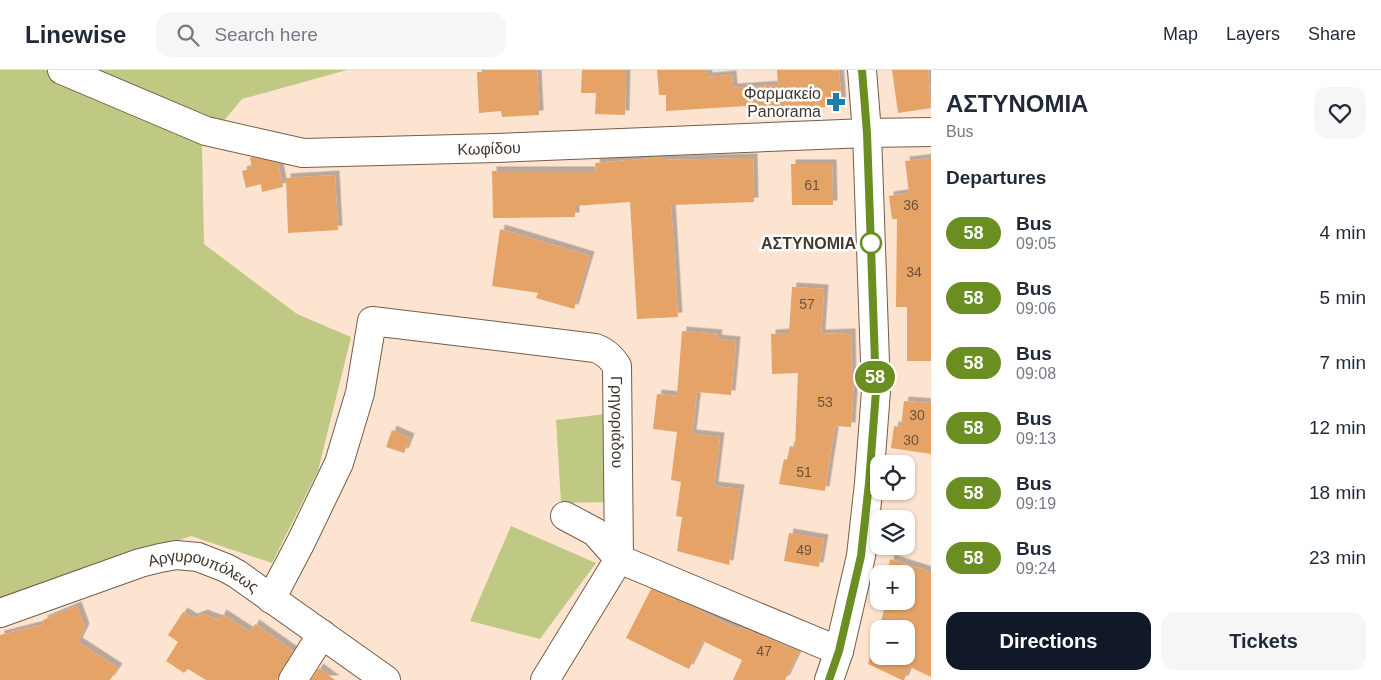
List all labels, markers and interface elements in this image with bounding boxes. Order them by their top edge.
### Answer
search box [156,12,506,57]
text: Linewise [25,21,126,48]
icon: search [174,21,202,49]
text: Search here [214,24,318,45]
text: Map [1163,24,1198,44]
text: Layers [1226,24,1280,44]
text: Share [1308,24,1356,44]
place label: Φαρμακείο Panorama [744,85,821,120]
button: heart [1314,87,1366,139]
text: ΑΣΤΥΝΟΜΙΑ [946,90,1088,117]
pharmacy icon: Φαρμακείο Panorama [825,91,847,113]
text: Bus [946,123,974,140]
street label: Κωφίδου [457,139,521,157]
text: Departures [946,167,1046,188]
house number: 61 [804,177,820,193]
house number: 36 [903,197,919,213]
text: Bus [1016,213,1052,234]
text: 4 min [1320,222,1366,243]
text: 58 [963,223,984,243]
marker: ΑΣΤΥΝΟΜΙΑ [860,232,882,254]
place label: ΑΣΤΥΝΟΜΙΑ [761,235,856,252]
text: 09:05 [1016,235,1056,252]
house number: 34 [906,264,922,280]
text: Bus [1016,278,1052,299]
text: 5 min [1320,287,1366,308]
text: 58 [963,288,984,308]
house number: 57 [799,296,815,312]
text: 09:06 [1016,300,1056,317]
text: Bus [1016,343,1052,364]
text: 7 min [1320,352,1366,373]
text: 58 [963,353,984,373]
line badge: 58 [852,361,898,393]
text: 09:08 [1016,365,1056,382]
text: 58 [865,367,885,387]
street label: Γρηγοριάδου [609,376,627,468]
house number: 53 [817,394,833,410]
house number: 30 [909,407,925,423]
text: Bus [1016,408,1052,429]
text: 12 min [1309,417,1366,438]
text: 58 [963,418,984,438]
text: 09:13 [1016,430,1056,447]
house number: 30 [903,432,919,448]
map controls [870,455,915,665]
button: locate [870,455,915,500]
house number: 51 [796,464,812,480]
text: Bus [1016,473,1052,494]
text: 18 min [1309,482,1366,503]
text: 58 [963,483,984,503]
text: 09:19 [1016,495,1056,512]
button: layers [870,510,915,555]
text: Bus [1016,538,1052,559]
house number: 49 [796,542,812,558]
street label: Αργυρουπόλεως [146,546,262,596]
text: 23 min [1309,547,1366,568]
text: 58 [963,548,984,568]
text: 09:24 [1016,560,1056,577]
button: + [870,565,915,610]
button: Directions [946,612,1151,670]
button: Tickets [1161,612,1366,670]
button: − [870,620,915,665]
house number: 47 [756,643,772,659]

